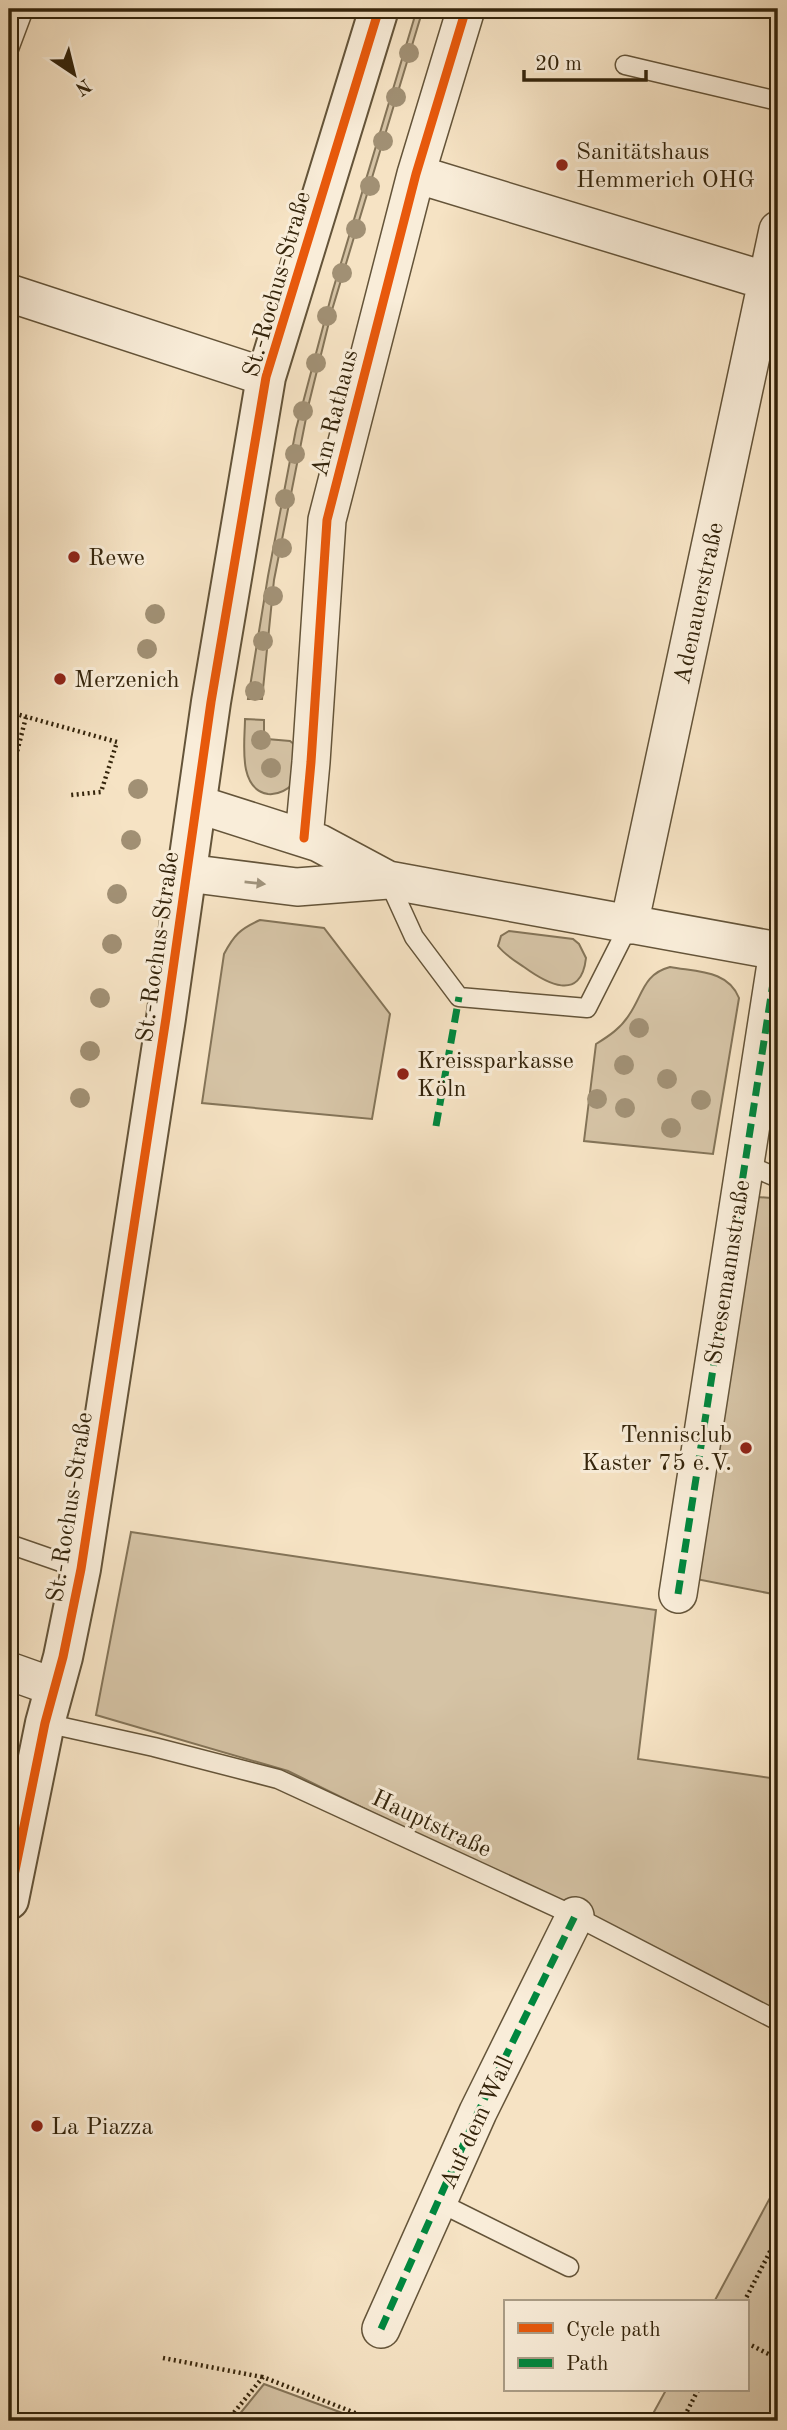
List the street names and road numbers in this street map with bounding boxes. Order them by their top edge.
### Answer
street label: St.-Rochus-Straße [240,189,316,380]
street label: Am Rathaus [309,348,363,479]
street label: Adenauerstraße [671,520,729,686]
street label: St.-Rochus-Straße [134,850,184,1044]
street label: Stresemannstraße [703,1178,755,1366]
street label: St.-Rochus-Straße [44,1410,98,1604]
street label: Hauptstraße [368,1787,494,1863]
street label: Auf dem Wall [437,2053,519,2193]

